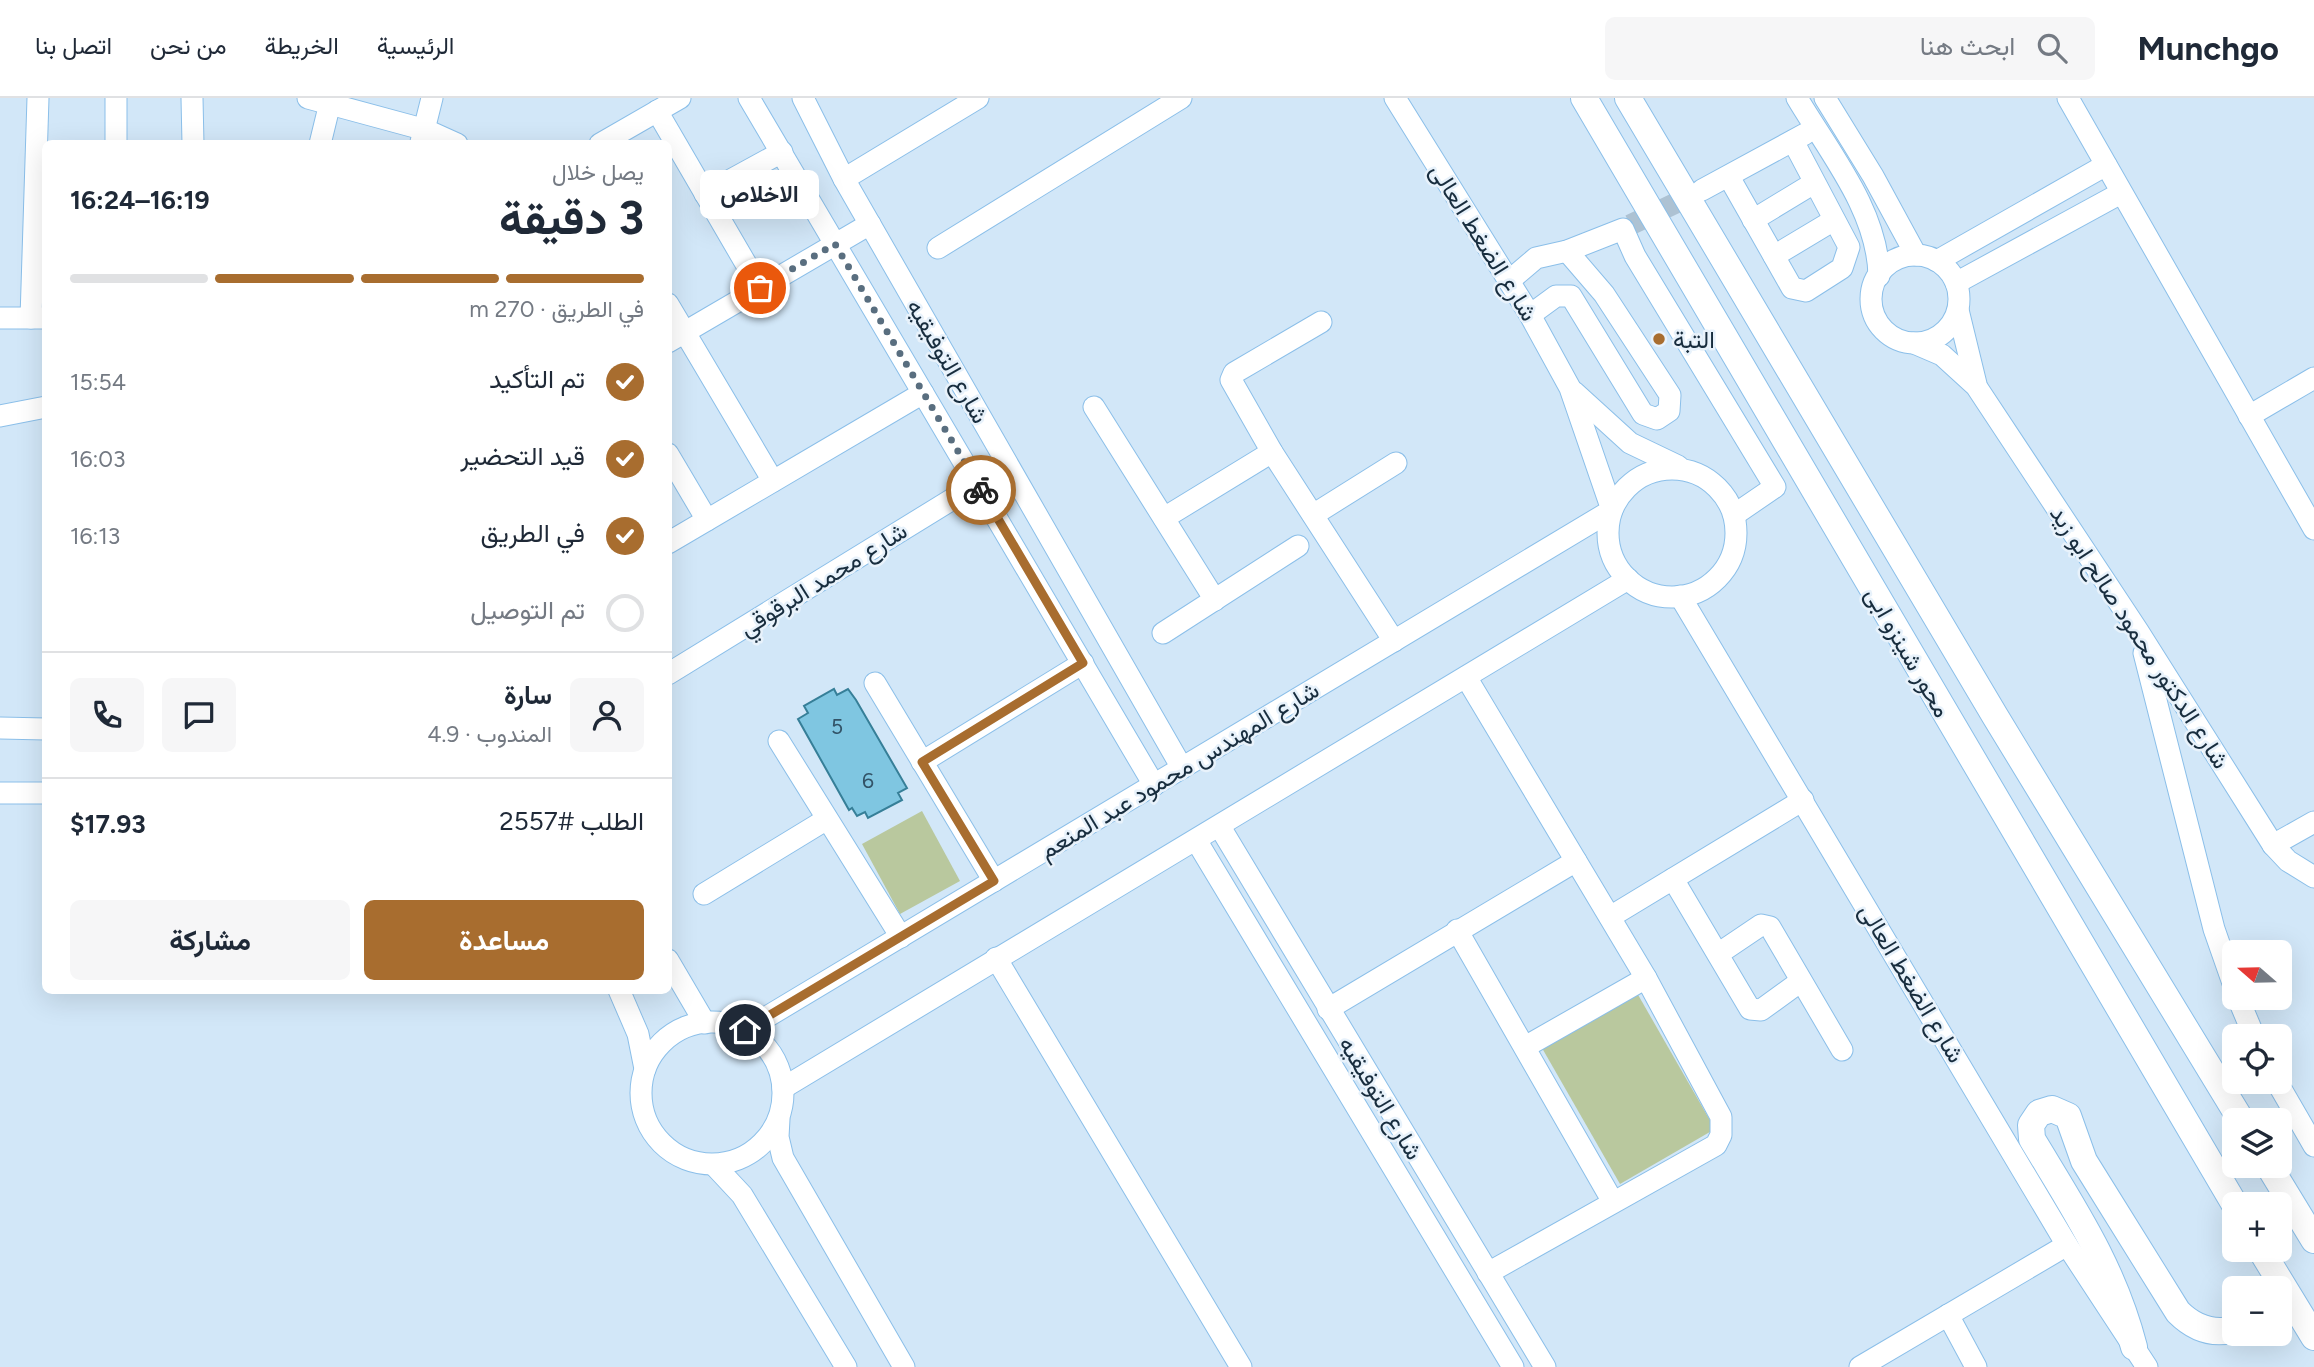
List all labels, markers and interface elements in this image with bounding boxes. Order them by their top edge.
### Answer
search box [1605,17,2095,80]
icon: search [2033,29,2071,67]
text: Munchgo [2137,29,2279,68]
text: ابحث هنا [1920,30,2015,62]
text: اتصل بنا [35,31,112,60]
text: من نحن [150,31,227,60]
text: الخريطة [265,31,339,60]
text: الرئيسية [377,31,454,60]
text: يصل خلال [552,158,644,186]
street label: شارع الضغط العالى [1422,158,1544,327]
callout: الاخلاص [700,169,820,218]
text: الاخلاص [720,180,799,208]
text: 16:19–16:24 [70,184,210,216]
text: 3 دقيقة [499,190,644,246]
pin [730,258,790,318]
icon: bag [741,269,779,307]
street label: شارع التوفيقيه [899,294,995,429]
text: في الطريق · 270 m [469,295,644,323]
place label: التبة [1673,325,1715,354]
marker: التبة [1651,331,1667,347]
text: تم التأكيد [489,363,585,395]
icon: check [606,363,644,401]
text: 15:54 [70,368,126,396]
text: قيد التحضير [460,440,585,472]
icon: check [606,440,644,478]
text: 16:03 [70,445,126,473]
courier [946,455,1016,525]
icon: bike [962,471,1000,509]
street label: شارع الدكتور محمود صالح ابو زيد [2042,500,2236,776]
street label: شارع محمد البرقوقي [734,516,915,647]
text: في الطريق [481,517,585,549]
icon: check [606,517,644,555]
text: 16:13 [70,522,120,550]
street label: محور شينزو ابى [1858,582,1957,723]
text: تم التوصيل [470,594,585,626]
street label: شارع المهندس محمود عبد المنعم [1034,675,1325,867]
button: phone [70,678,144,752]
button: chat [162,678,236,752]
button: person [570,678,644,752]
text: سارة [504,679,552,711]
house number: 5 [831,714,843,739]
text: المندوب · 4.9 [427,720,552,748]
house number: 6 [862,768,874,793]
text: الطلب #2557 [499,805,644,837]
text: $17.93 [70,808,146,840]
street label: شارع الضغط العالى [1851,898,1971,1069]
button: مشاركة [70,900,350,980]
button: مساعدة [364,900,644,980]
north arrow [2222,940,2292,1010]
map controls [2222,940,2292,1346]
pin [715,1000,775,1060]
icon: home [726,1011,764,1049]
button: locate [2222,1024,2292,1094]
street label: شارع التوفيقيه [1331,1031,1429,1166]
button: layers [2222,1108,2292,1178]
button: + [2222,1192,2292,1262]
button: − [2222,1276,2292,1346]

